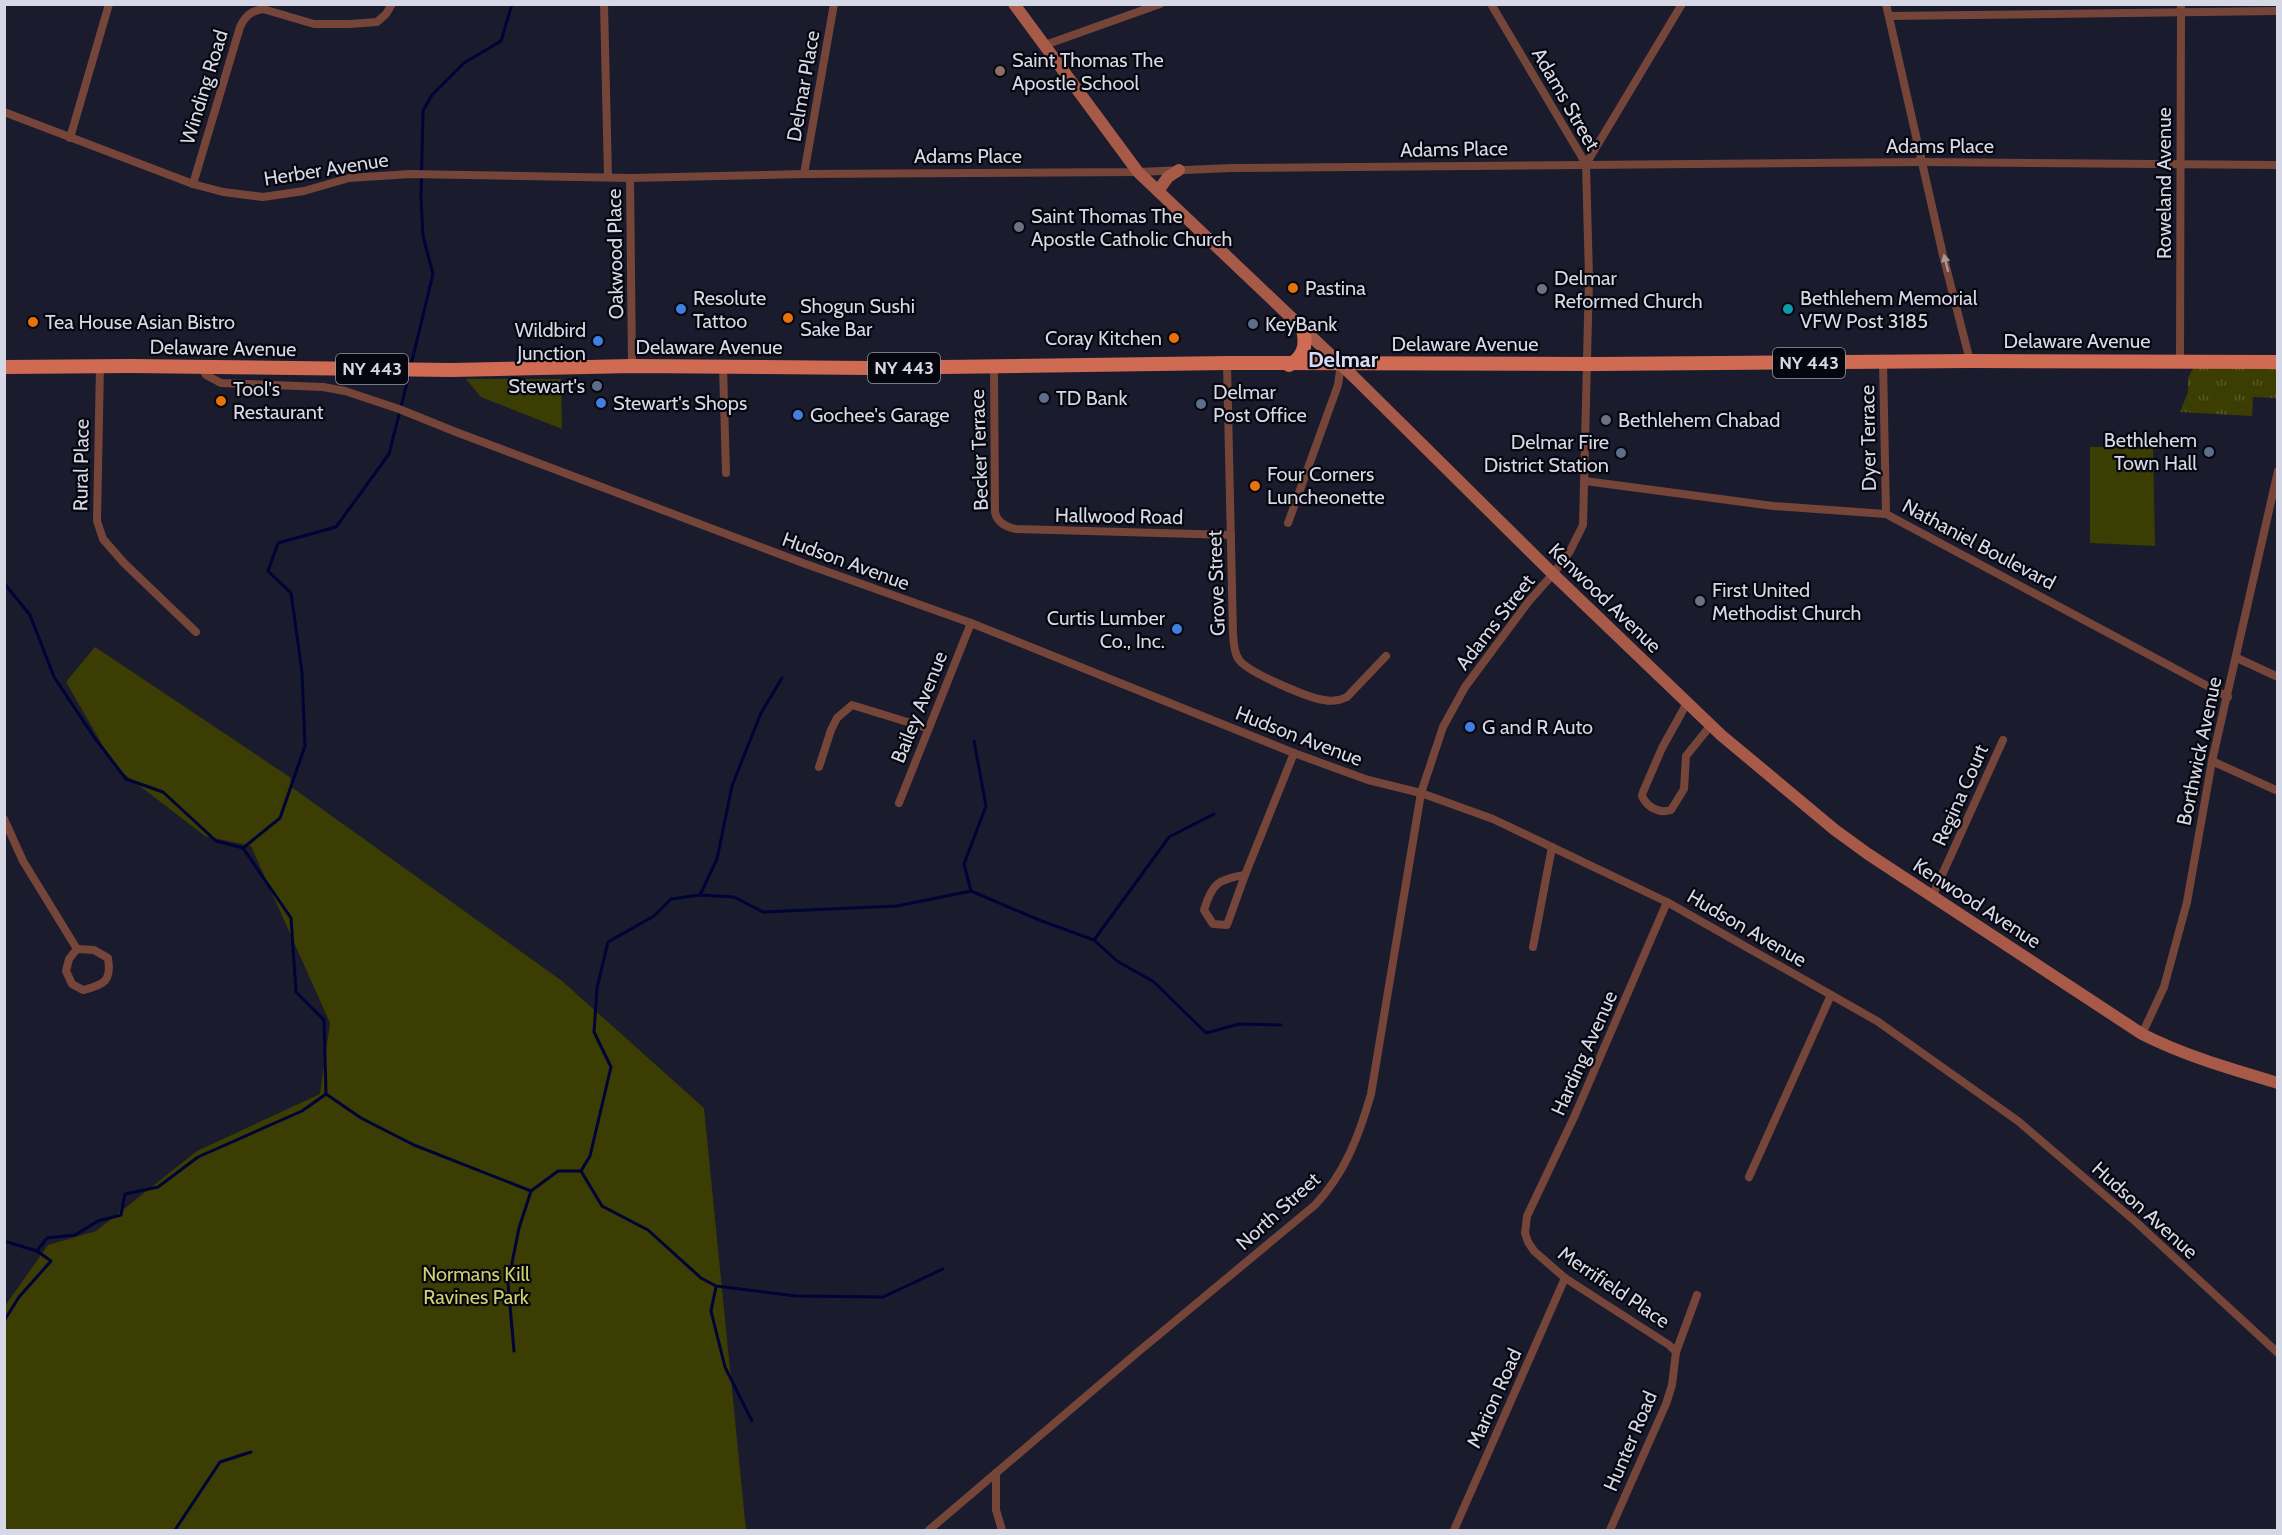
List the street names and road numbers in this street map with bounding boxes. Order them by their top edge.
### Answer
street label: Winding Road [175,27,233,147]
street label: Delmar Place [781,29,825,143]
street label: Adams Street [1527,43,1605,155]
street label: Roweland Avenue [2152,107,2176,259]
street label: Adams Place [1886,134,1994,158]
street label: Adams Place [1400,136,1508,162]
street label: Adams Place [914,144,1022,168]
street label: Herber Avenue [262,147,390,191]
street label: Oakwood Place [602,188,628,320]
street label: Delaware Avenue [2004,329,2150,353]
street label: Delaware Avenue [1392,332,1538,356]
street label: Delaware Avenue [149,335,297,361]
street label: Delaware Avenue [636,335,782,359]
road number: NY 443 [1773,348,1845,378]
road number: NY 443 [868,353,940,383]
road number: NY 443 [336,354,408,384]
street label: Dyer Terrace [1855,385,1881,491]
street label: Becker Terrace [965,389,993,511]
street label: Rural Place [68,419,94,511]
street label: Nathaniel Boulevard [1898,493,2060,595]
street label: Hallwood Road [1055,503,1183,529]
street label: Hudson Avenue [779,527,913,595]
street label: Grove Street [1202,529,1230,636]
street label: Kenwood Avenue [1544,538,1666,658]
street label: Adams Street [1450,569,1540,675]
street label: Bailey Avenue [886,648,952,766]
street label: Borthwick Avenue [2172,674,2226,828]
street label: Hudson Avenue [1232,701,1366,771]
street label: Regina Court [1927,740,1993,849]
street label: Kenwood Avenue [1909,853,2045,953]
street label: Hudson Avenue [1683,884,1811,972]
street label: Harding Avenue [1546,987,1622,1119]
street label: Hudson Avenue [2087,1156,2203,1264]
street label: North Street [1231,1167,1325,1255]
street label: Merrifield Place [1554,1241,1674,1333]
street label: Marion Road [1461,1345,1527,1451]
street label: Hunter Road [1598,1387,1662,1495]

